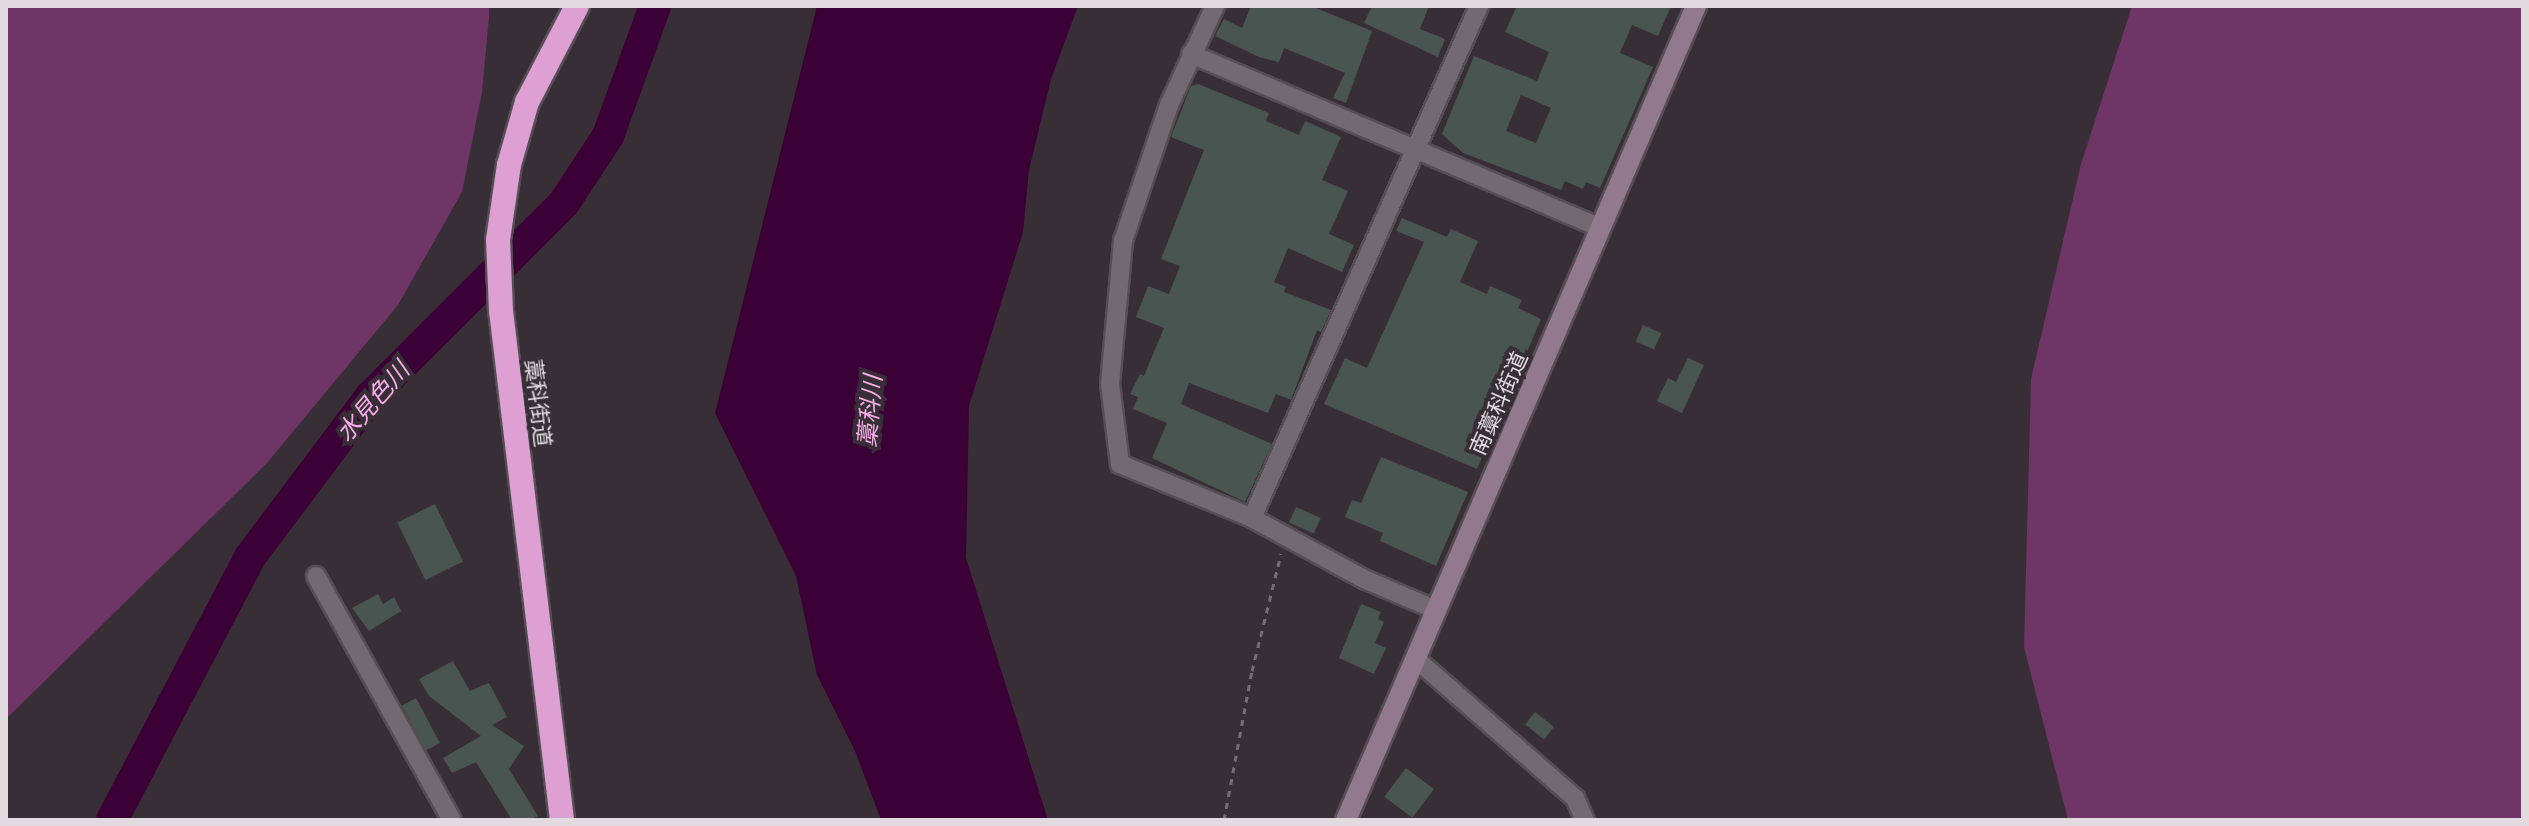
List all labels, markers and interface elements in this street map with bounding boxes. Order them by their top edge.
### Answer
street label: 南藁科街道 [1464,347,1532,459]
water label: 水見色川 [330,355,414,447]
street label: 藁科街道 [521,358,557,448]
water label: 藁科川 [852,374,886,448]

